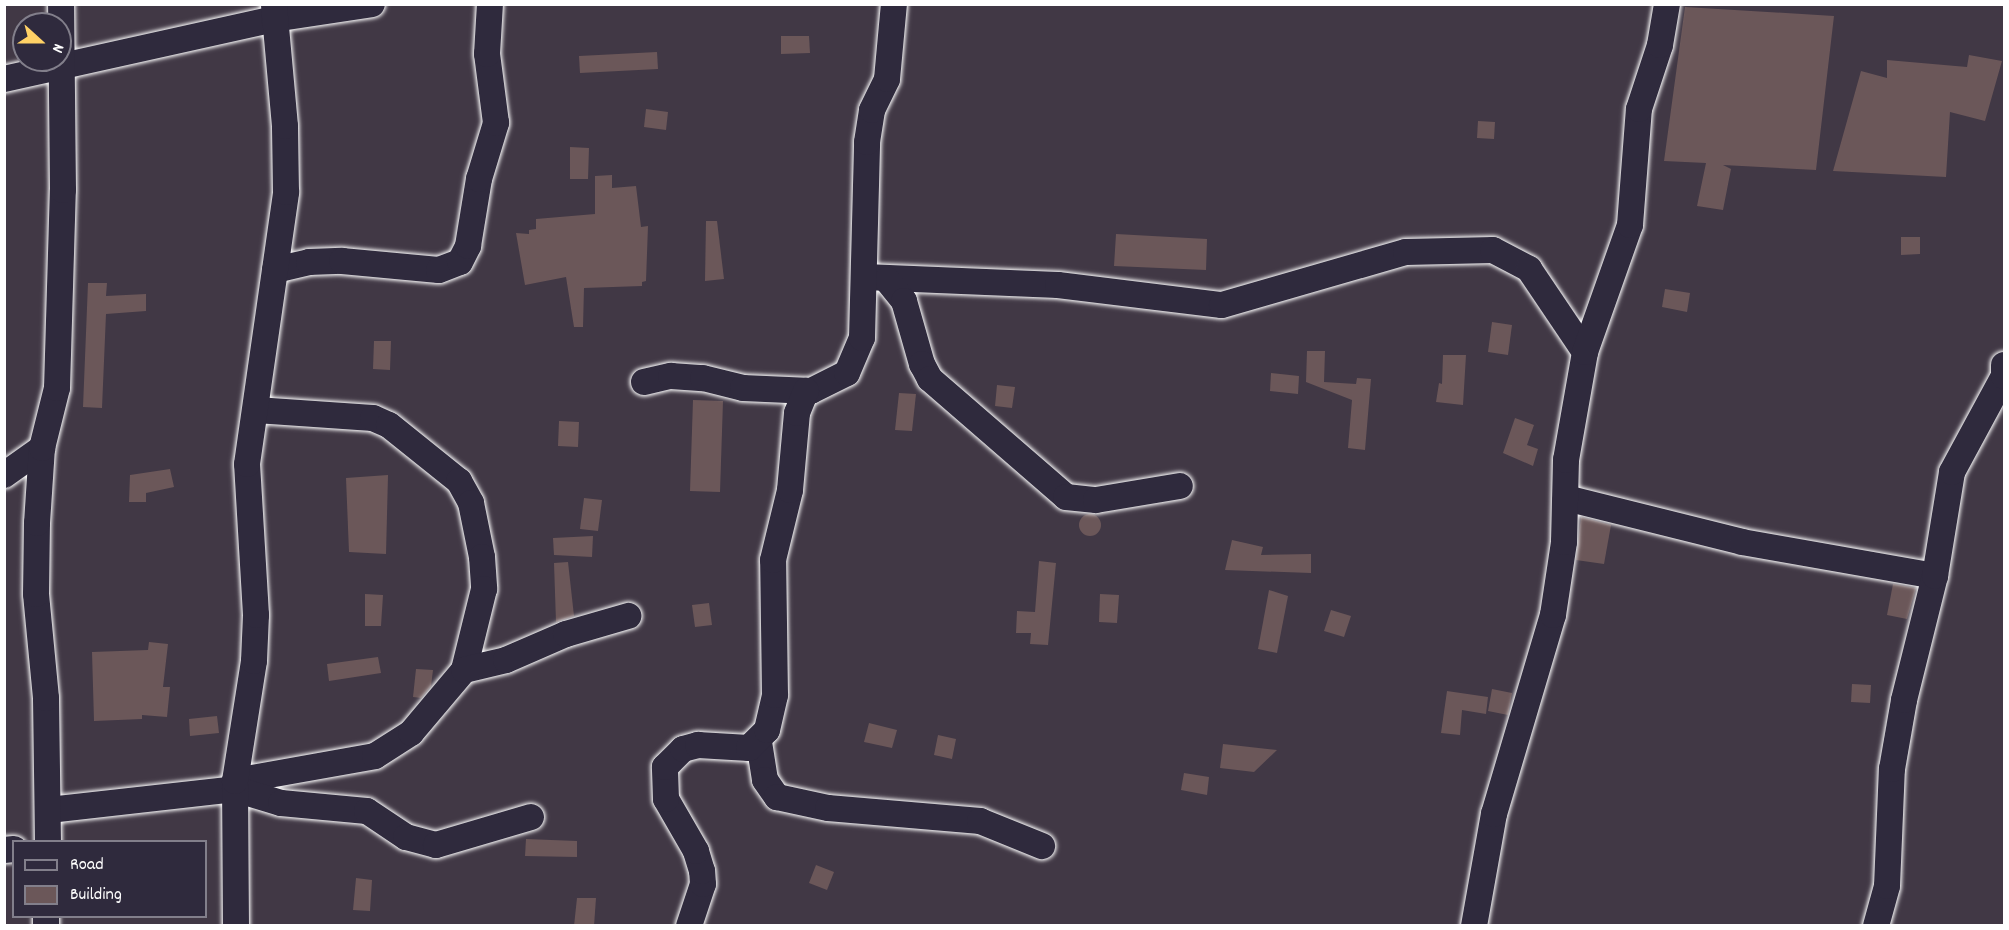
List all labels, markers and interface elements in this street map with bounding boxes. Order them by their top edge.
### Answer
north arrow [12,12,72,72]
text: N [45,40,70,56]
legend [12,840,207,918]
text: Road [70,853,104,878]
text: Building [70,883,122,908]

